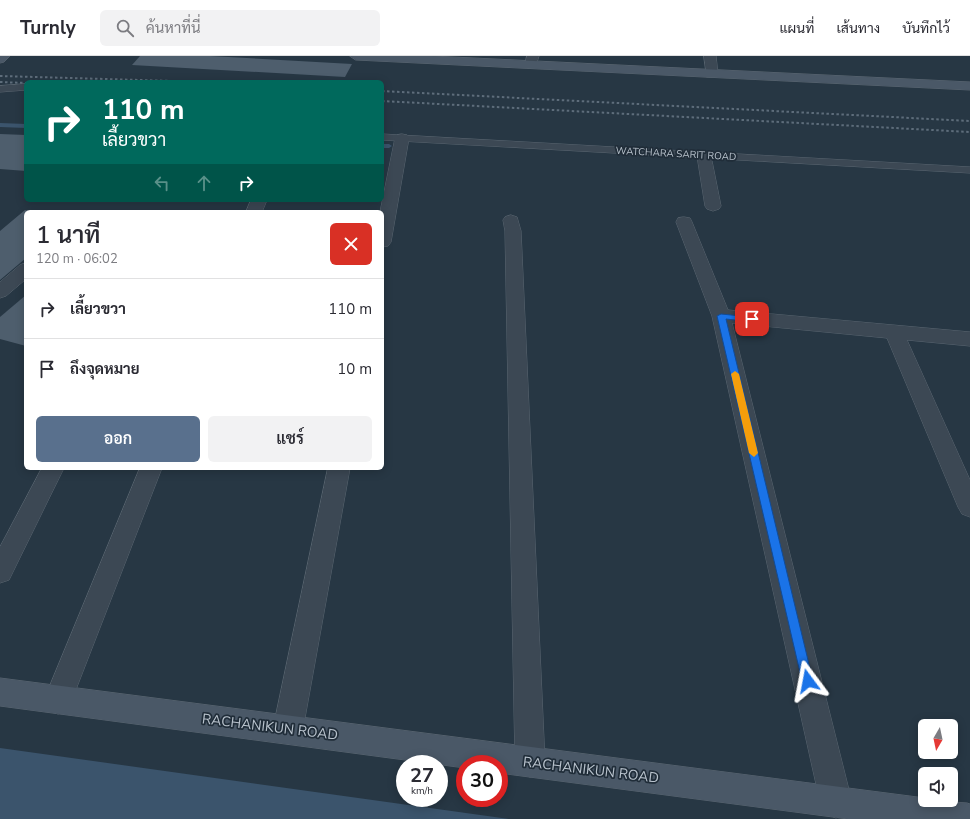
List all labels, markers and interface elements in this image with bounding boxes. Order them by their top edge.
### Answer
search box [100,10,380,46]
text: Turnly [20,15,76,41]
icon: search [114,17,136,39]
text: ค้นหาที่นี่ [146,18,201,38]
text: แผนที่ [779,19,814,38]
text: เส้นทาง [836,19,880,38]
text: บันทึกไว้ [902,19,950,38]
text: 110 m [102,91,185,129]
icon: right [36,96,88,148]
text: เลี้ยวขวา [102,128,166,152]
street label: WATCHARA SARIT ROAD [615,144,737,164]
icon: left [151,172,173,194]
icon: ahead [193,172,215,194]
icon: right [235,172,257,194]
text: 1 นาที [36,219,100,251]
button: close [330,223,372,265]
text: 120 m · 06:02 [36,250,118,268]
icon: right [36,298,58,320]
text: เลี้ยวขวา [70,299,126,319]
text: 110 m [328,299,372,319]
pin [735,302,769,336]
icon: arrive [741,308,763,330]
icon: arrive [36,358,58,380]
text: ถึงจุดหมาย [70,359,140,379]
text: 10 m [337,359,372,379]
button: ออก [36,416,200,462]
button: แชร์ [208,416,372,462]
position arrow [787,660,829,702]
street label: RACHANIKUN ROAD [201,709,339,745]
north arrow [918,719,958,759]
map controls [918,719,958,807]
street label: RACHANIKUN ROAD [522,752,660,788]
speed limit sign: 30 [456,755,508,807]
text: 27 [410,762,434,789]
button: sound [918,767,958,807]
text: km/h [411,784,433,798]

